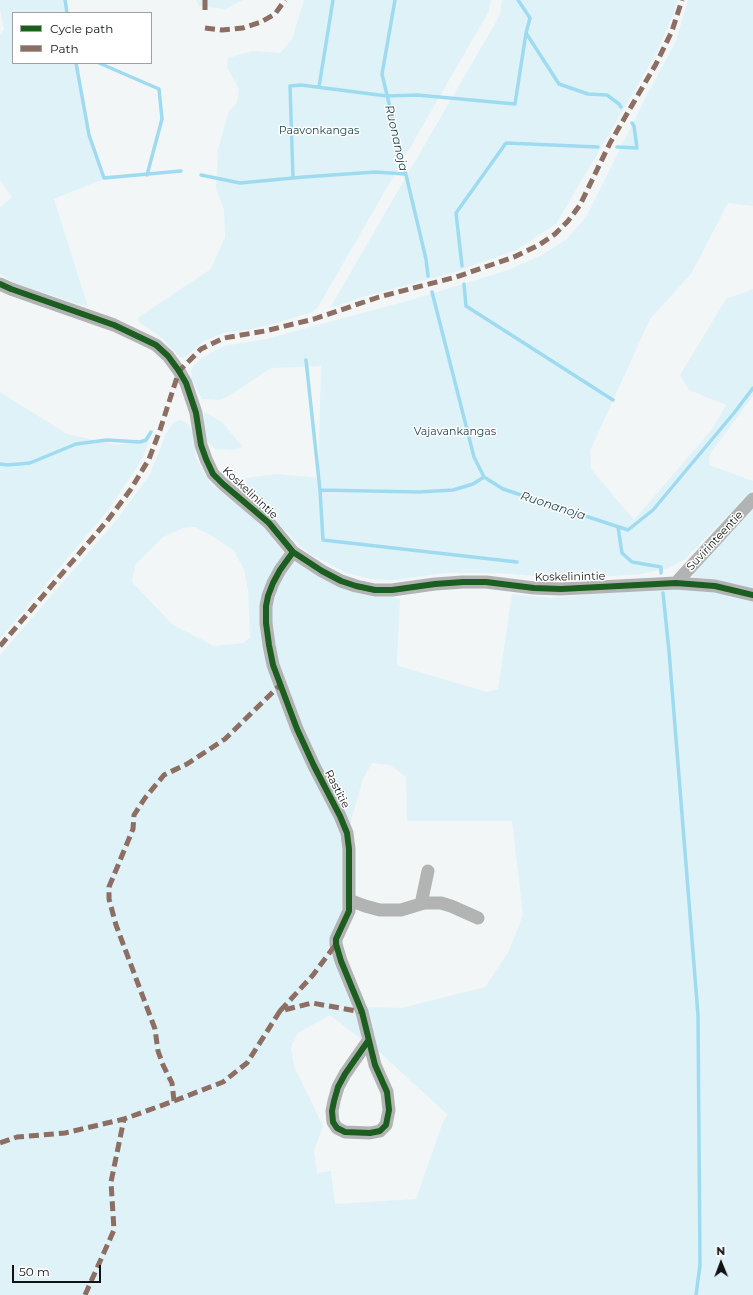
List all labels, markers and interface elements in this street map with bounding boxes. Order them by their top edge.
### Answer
legend [12,12,152,64]
text: Cycle path [50,21,113,36]
text: Path [50,41,79,56]
water label: Ruonanoja [381,103,411,173]
park label: Paavonkangas [279,124,359,138]
park label: Vajavankangas [414,425,496,439]
street label: Koskelinintie [220,464,280,522]
water label: Ruonanoja [519,489,587,523]
street label: Suvirinteentie [684,508,746,574]
street label: Koskelinintie [535,570,605,584]
street label: Rastitie [322,768,352,810]
north arrow [701,1243,741,1283]
text: N [716,1244,725,1258]
scale bar [14,1257,103,1283]
text: 50 m [19,1264,50,1279]

